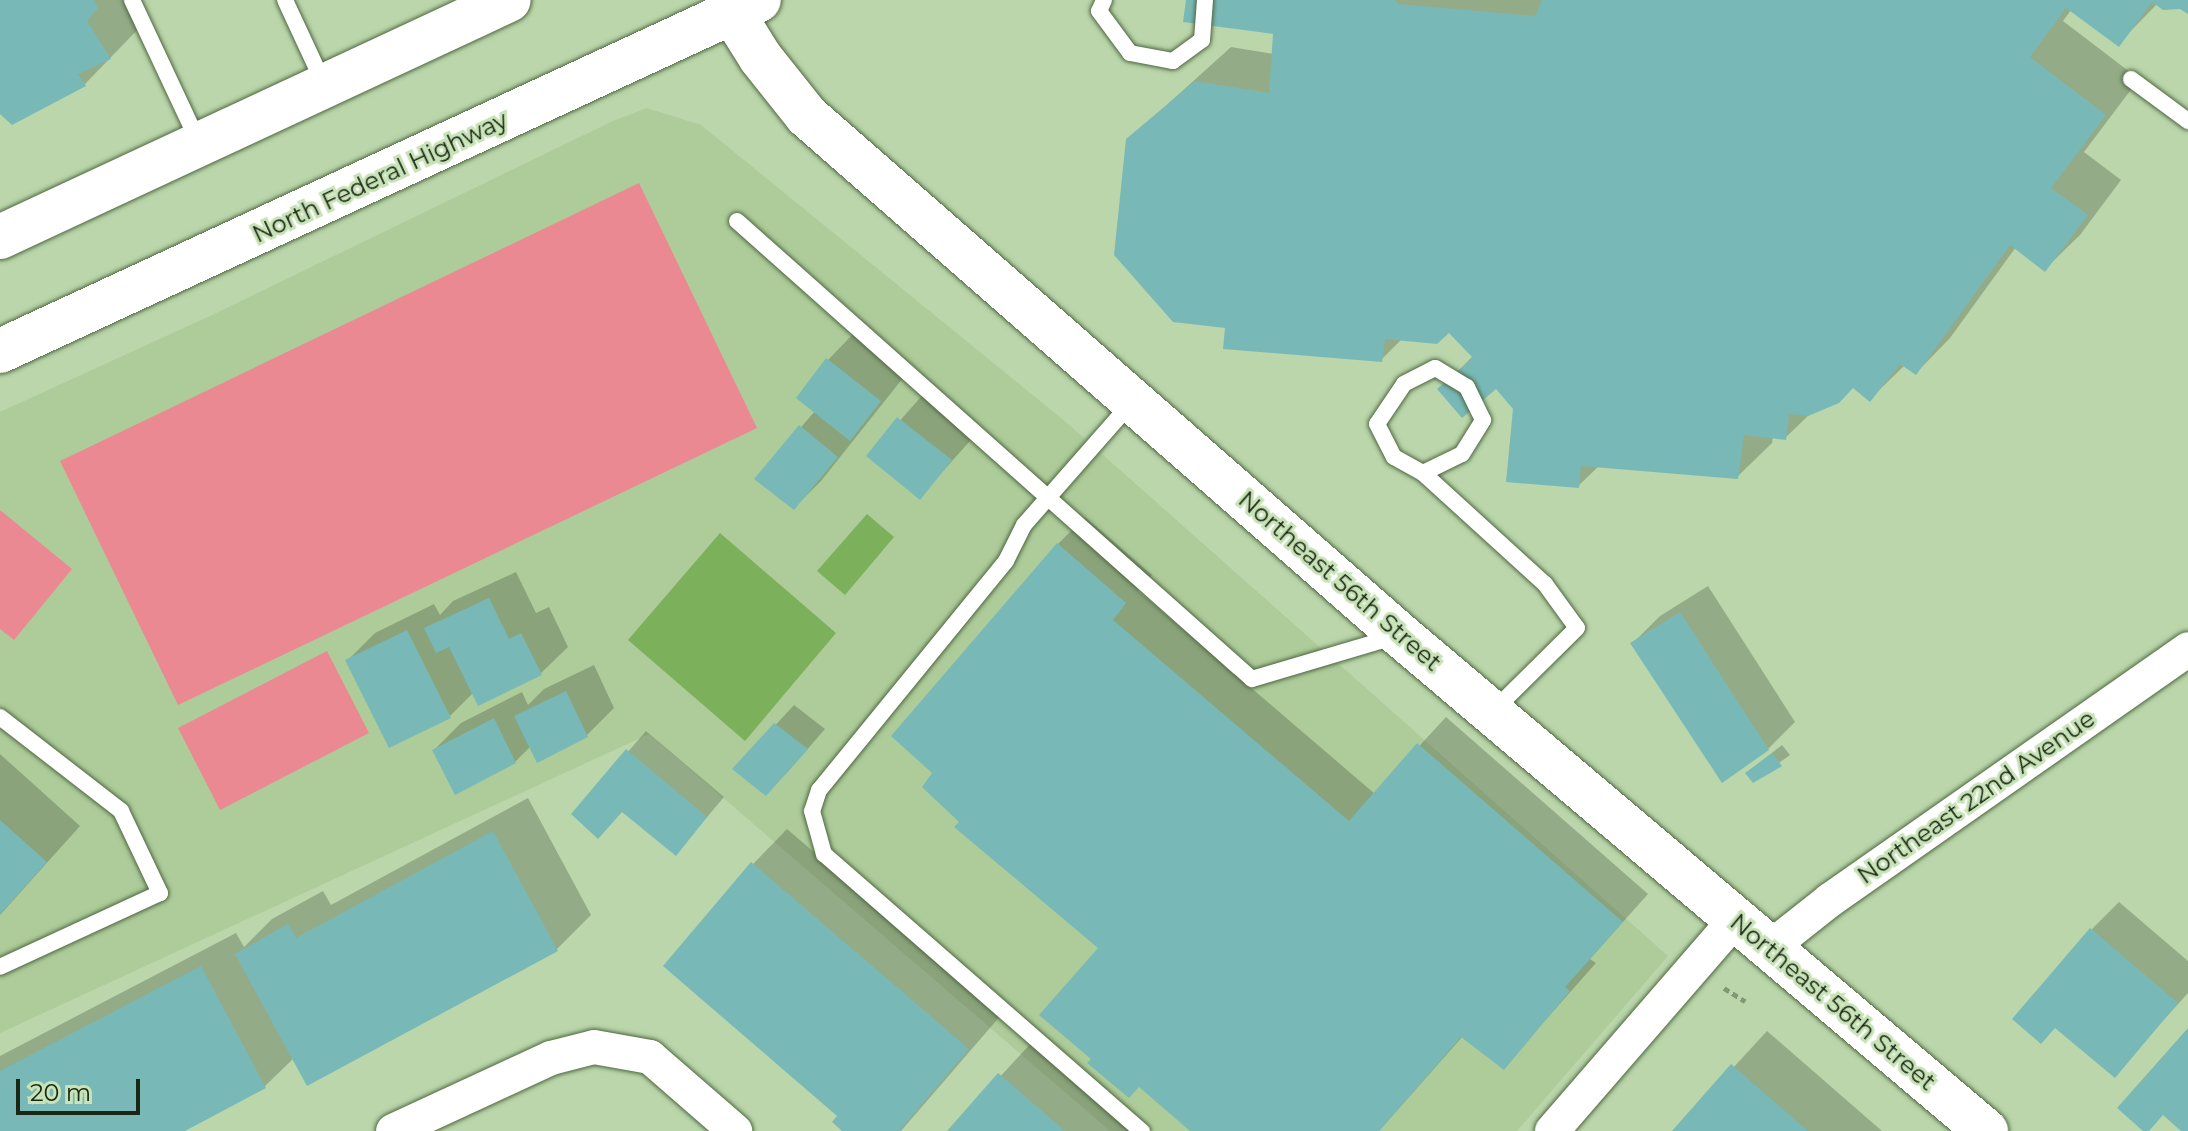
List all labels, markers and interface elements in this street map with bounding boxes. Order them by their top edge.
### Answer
street label: North Federal Highway [248,105,512,249]
street label: Northeast 56th Street [1233,485,1447,677]
street label: Northeast 22nd Avenue [1852,704,2100,890]
street label: Northeast 56th Street [1724,908,1942,1096]
scale bar [20,1063,144,1113]
text: 20 m [30,1078,91,1107]

